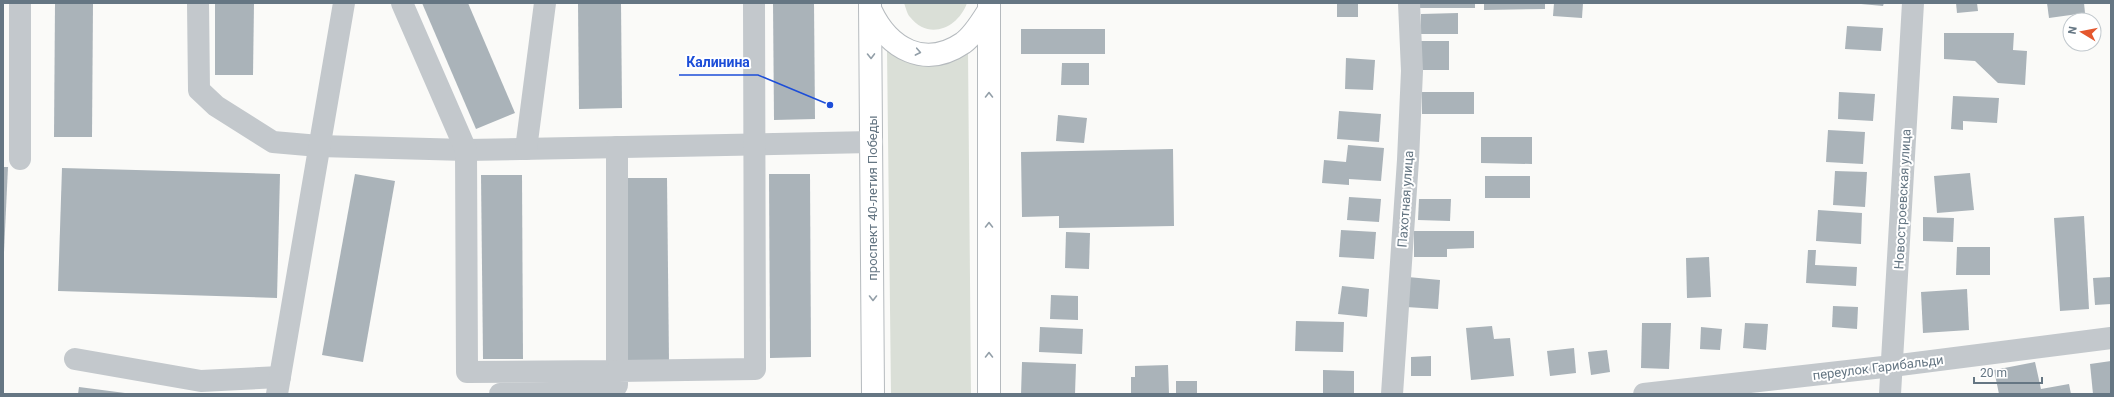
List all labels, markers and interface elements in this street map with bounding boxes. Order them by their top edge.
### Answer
north arrow [2062,12,2102,52]
text: N [2066,25,2080,35]
one-way arrow [915,48,921,56]
callout: Калинина [679,49,758,75]
one-way arrow [867,53,875,59]
text: Калинина [686,54,750,70]
one-way arrow [985,92,993,98]
street label: проспект 40-летия Победы [865,115,880,281]
street label: Новостроевская улица [1891,128,1914,270]
street label: Пахотная улица [1395,150,1416,248]
one-way arrow [985,222,993,228]
one-way arrow [869,295,877,301]
one-way arrow [985,352,993,358]
street label: переулок Гарибальди [1812,352,1944,383]
scale bar [1974,359,2042,385]
text: 20 m [1980,366,2007,380]

